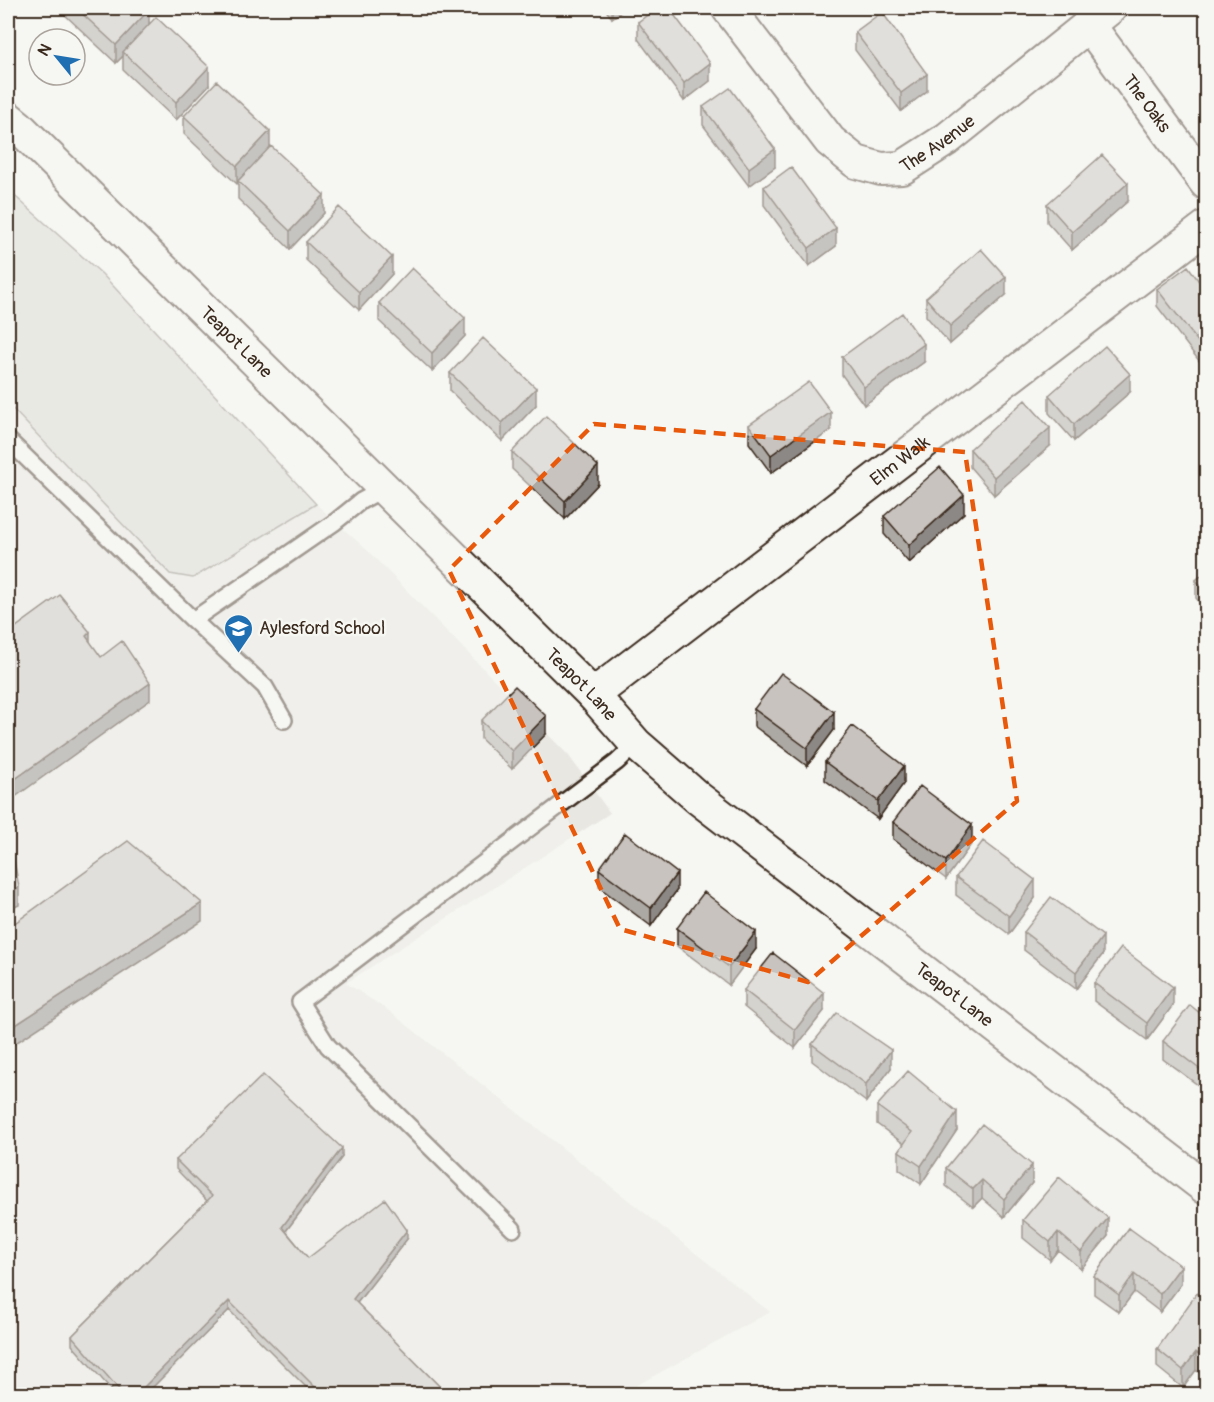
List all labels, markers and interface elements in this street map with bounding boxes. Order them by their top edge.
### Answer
north arrow [27,27,87,87]
text: N [34,40,56,60]
street label: The Oaks [1118,70,1176,137]
street label: The Avenue [896,110,980,178]
street label: Teapot Lane [195,302,277,383]
street label: Elm Walk [866,431,935,491]
school or university icon: Aylesford School [222,612,254,654]
place label: Aylesford School [259,617,385,640]
street label: Teapot Lane [540,644,622,726]
street label: Teapot Lane [910,958,998,1032]

